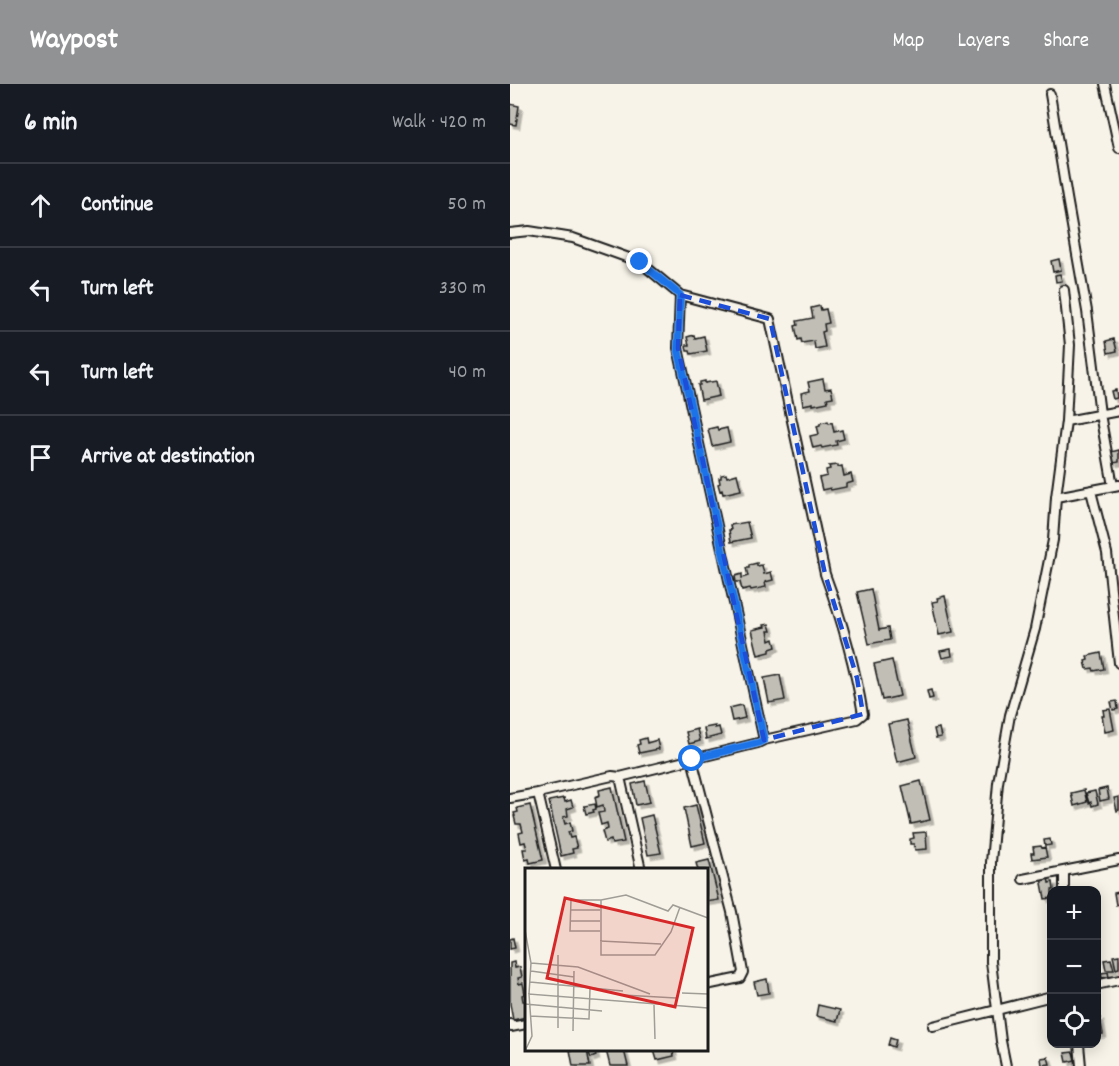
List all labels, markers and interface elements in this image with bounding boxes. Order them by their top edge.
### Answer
text: Waypost [30,22,118,62]
text: Map [893,27,924,57]
text: Layers [957,27,1010,57]
text: Share [1043,27,1089,57]
text: 6 min [24,105,77,142]
text: Walk · 420 m [392,109,486,137]
icon: ahead [24,189,57,222]
text: Continue [81,190,153,221]
text: 50 m [448,191,486,219]
route end [626,248,652,274]
icon: left [24,273,57,306]
text: Turn left [81,274,153,305]
text: 330 m [439,275,486,303]
icon: left [24,357,57,390]
text: Turn left [81,358,153,389]
text: 40 m [448,359,486,387]
icon: arrive [24,441,57,474]
text: Arrive at destination [81,442,255,473]
route start [678,745,704,771]
inset map [525,868,708,1051]
map controls [1047,886,1101,1048]
button: + [1047,886,1101,940]
button: − [1047,940,1101,994]
button: locate [1047,994,1101,1048]

